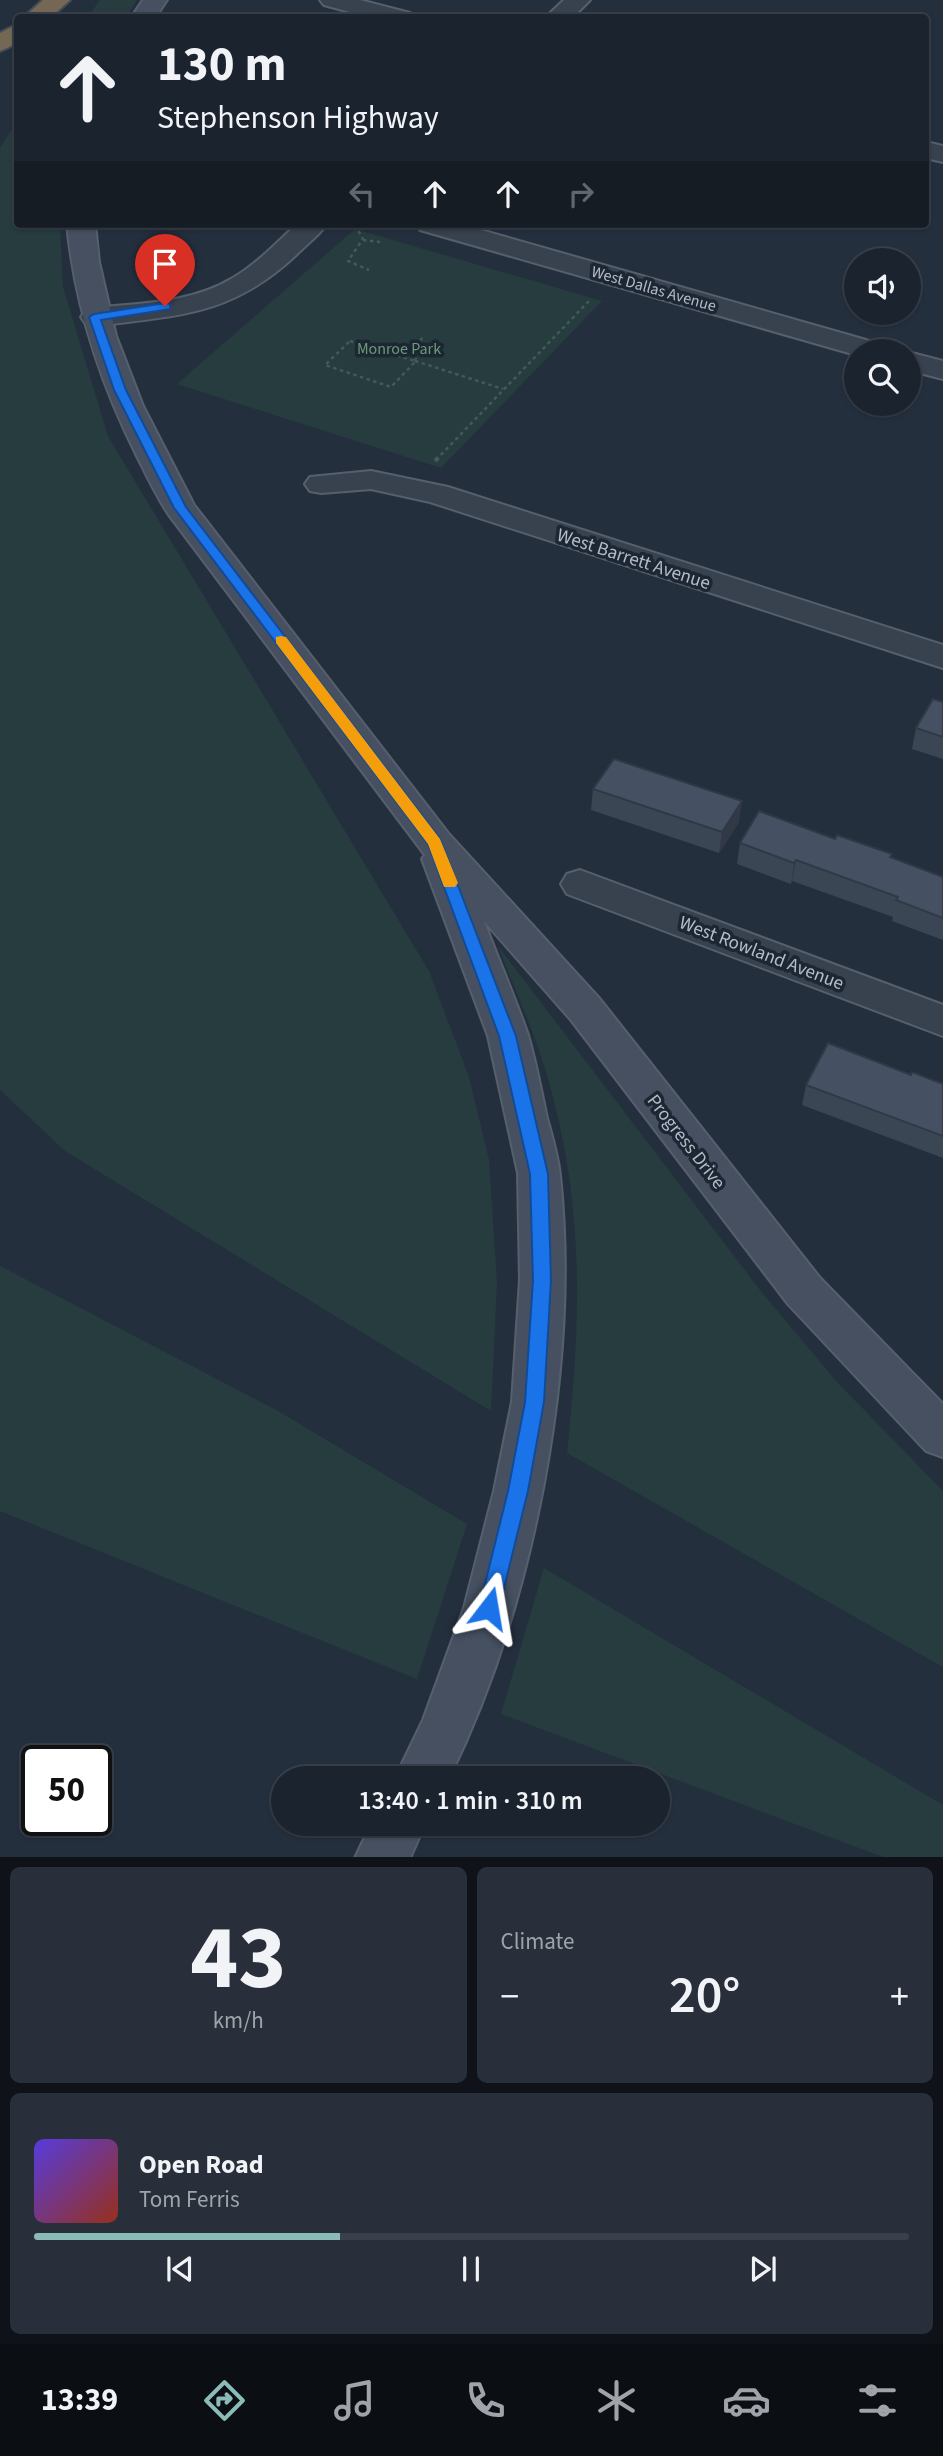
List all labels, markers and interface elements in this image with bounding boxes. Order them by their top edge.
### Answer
text: 130 m [157,30,286,100]
icon: ahead [42,42,133,133]
text: Stephenson Highway [157,95,439,141]
icon: left [343,175,381,213]
icon: ahead [416,175,454,213]
icon: ahead [489,175,527,213]
icon: right [562,175,600,213]
pin [135,234,195,306]
icon: arrive [146,245,184,283]
map controls [844,248,921,416]
button: sound [844,248,921,325]
street label: West Dallas Avenue [589,261,719,317]
park label: Monroe Park [357,338,441,360]
button: search [844,339,921,416]
street label: West Barrett Avenue [553,522,714,597]
street label: West Rowland Avenue [675,910,848,997]
street label: Progress Drive [640,1089,731,1195]
position arrow [452,1571,526,1645]
speed limit sign: 50 [21,1745,112,1836]
text: 13:40 · 1 min · 310 m [358,1782,583,1819]
text: 43 [190,1894,286,2023]
text: Climate [501,1925,574,1958]
text: 20° [669,1959,740,2033]
text: − [501,1970,519,2024]
text: + [890,1970,909,2024]
text: km/h [213,2004,264,2037]
text: Open Road [139,2146,264,2183]
text: Tom Ferris [139,2183,240,2216]
icon: previous [161,2250,199,2288]
icon: pause [452,2250,490,2288]
icon: next [744,2250,782,2288]
icon: directions [200,2376,249,2425]
icon: music [330,2376,379,2425]
icon: phone [461,2376,510,2425]
icon: climate [592,2376,641,2425]
icon: car [722,2376,771,2425]
icon: filters [853,2376,902,2425]
text: 13:39 [41,2377,118,2423]

